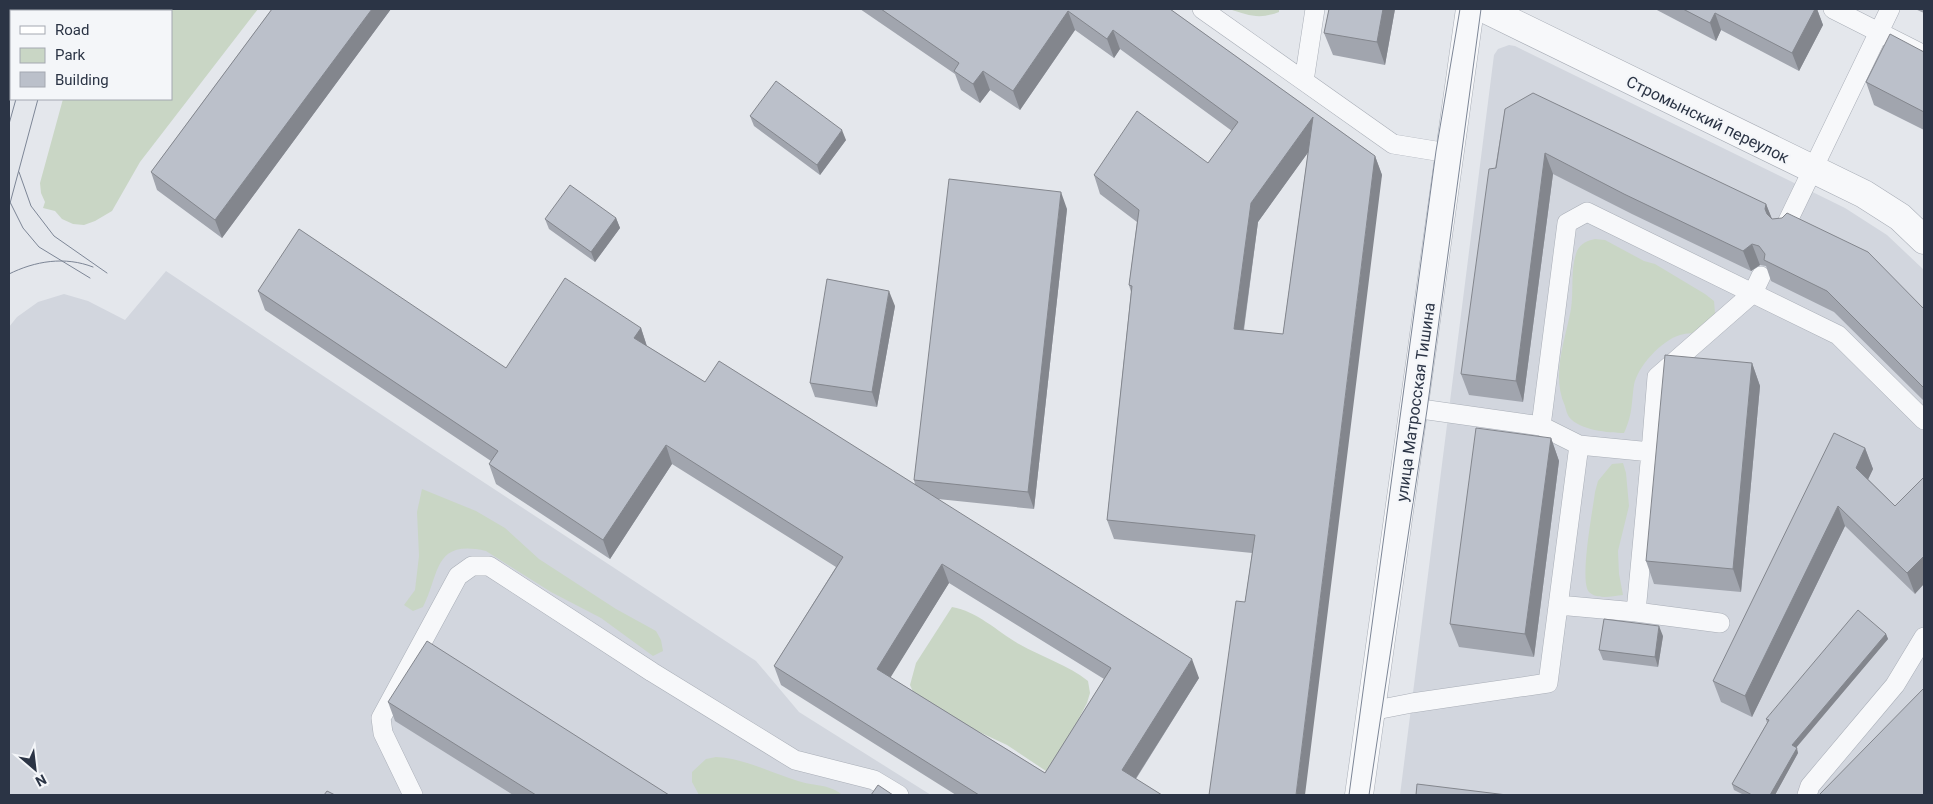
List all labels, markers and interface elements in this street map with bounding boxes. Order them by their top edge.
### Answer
legend [10,10,172,100]
text: Road [55,21,89,39]
text: Park [55,46,86,64]
text: Building [55,71,109,89]
street label: Стромынский переулок [1623,72,1792,167]
street label: улица Матросская Тишина [1392,301,1439,503]
north arrow [10,744,60,794]
text: N [33,771,49,790]

